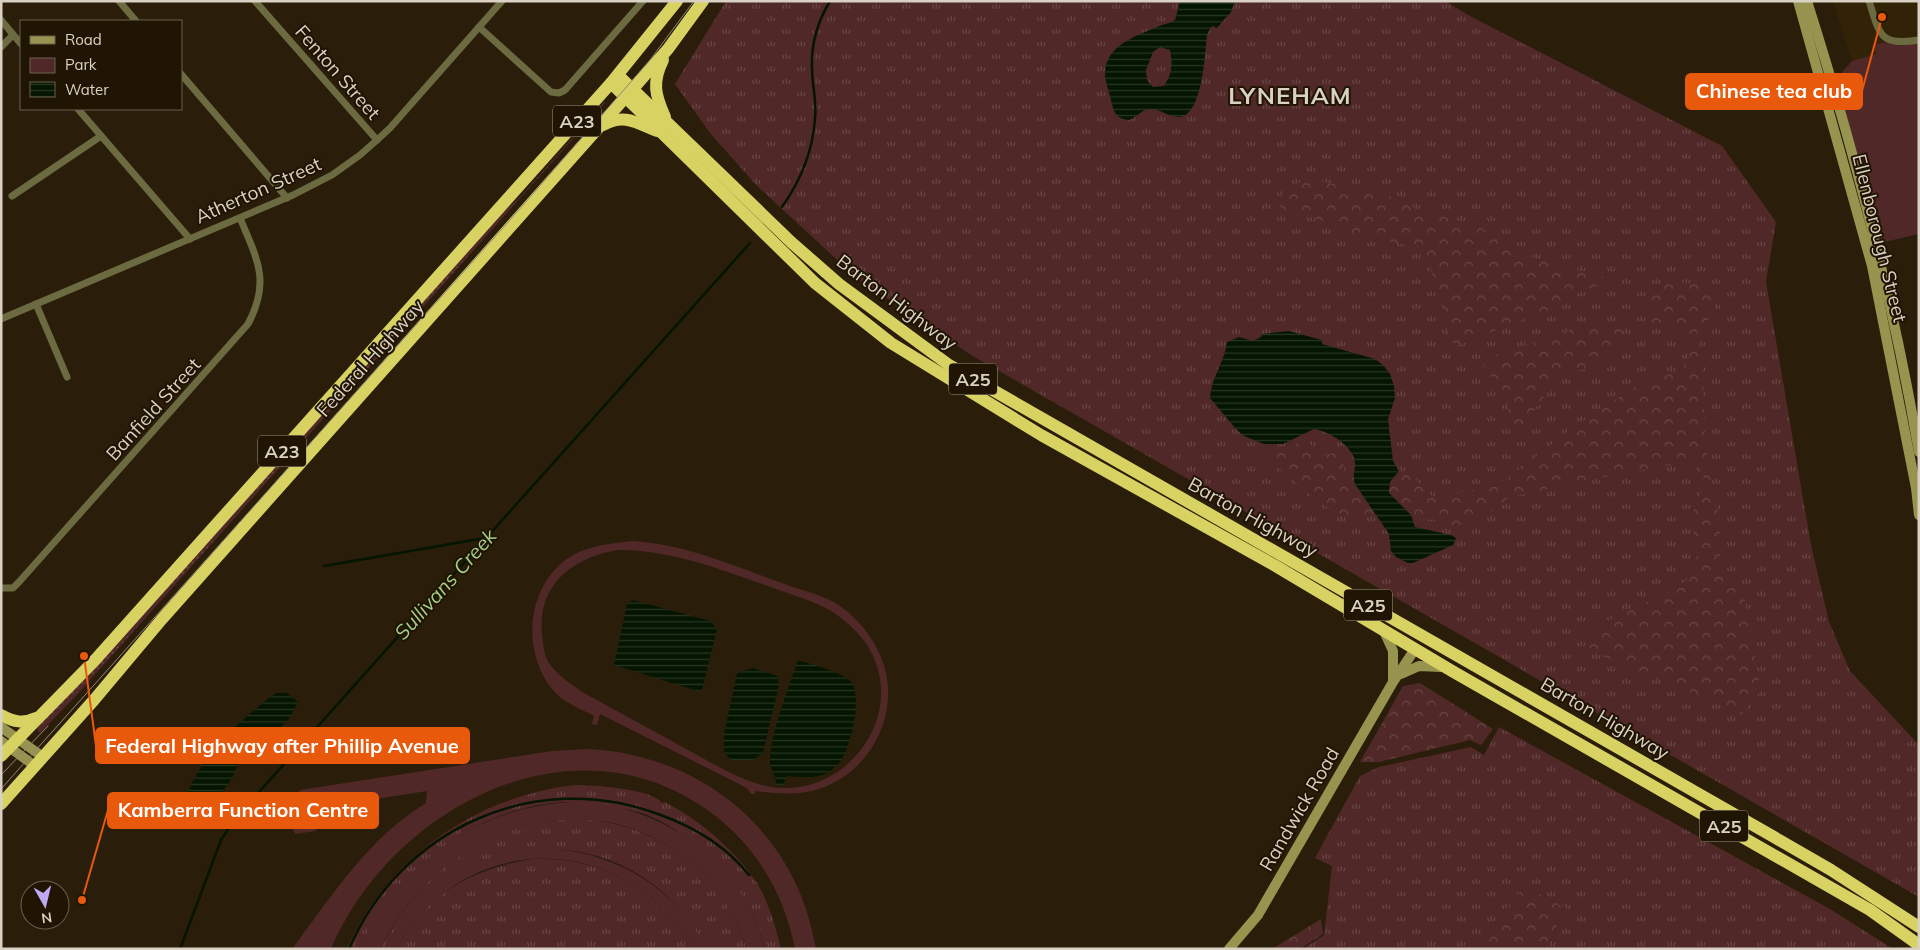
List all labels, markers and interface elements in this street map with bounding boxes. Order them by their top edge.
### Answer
legend [20,20,182,110]
street label: Fenton Street [290,20,386,125]
text: Road [65,30,102,49]
text: Park [65,55,97,74]
callout: Chinese tea club [1686,74,1862,109]
text: Chinese tea club [1696,78,1852,103]
text: Water [65,80,109,99]
district label: LYNEHAM [1228,80,1352,110]
road number: A23 [553,105,601,136]
street label: Atherton Street [191,151,325,228]
street label: Ellenborough Street [1847,151,1913,325]
street label: Barton Highway [832,249,962,355]
street label: Federal Highway [311,294,429,422]
street label: Banfield Street [101,352,206,465]
road number: A25 [949,364,997,394]
road number: A23 [258,436,306,466]
street label: Barton Highway [1184,471,1322,563]
water label: Sullivans Creek [389,523,502,645]
road number: A25 [1344,590,1392,620]
street label: Barton Highway [1536,671,1674,765]
callout: Federal Highway after Phillip Avenue [96,728,469,763]
text: Federal Highway after Phillip Avenue [105,733,459,758]
street label: Randwick Road [1254,743,1344,875]
callout: Kamberra Function Centre [108,793,378,828]
text: Kamberra Function Centre [118,797,368,822]
road number: A25 [1700,810,1748,841]
north arrow [20,880,70,930]
text: N [40,908,53,928]

